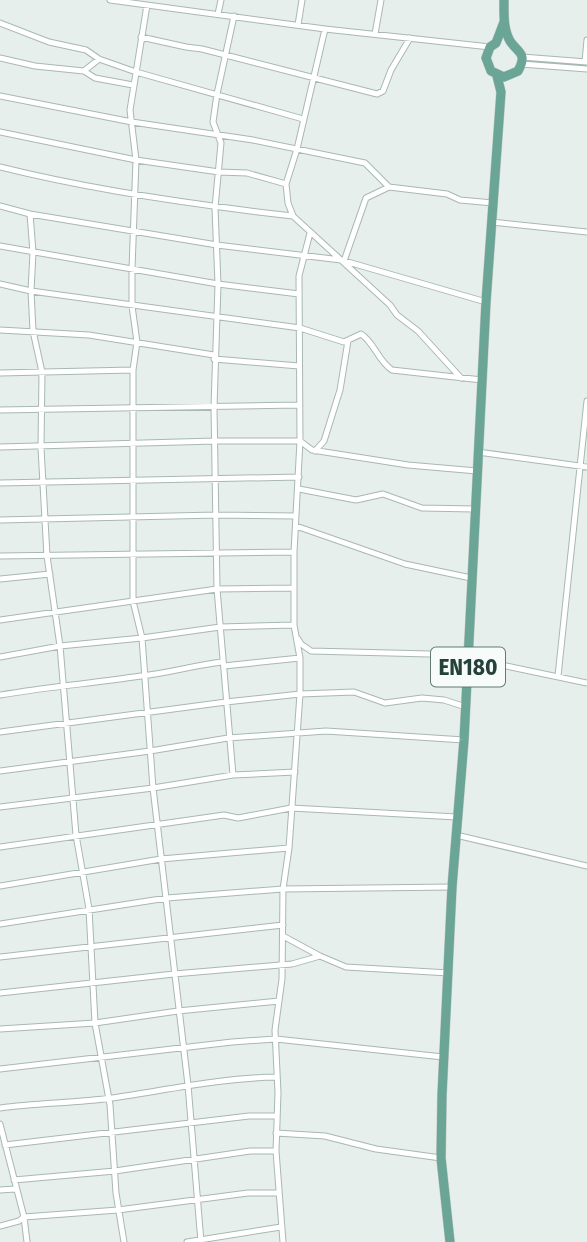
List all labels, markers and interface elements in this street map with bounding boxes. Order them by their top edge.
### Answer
road number: EN180 [431,648,505,687]

